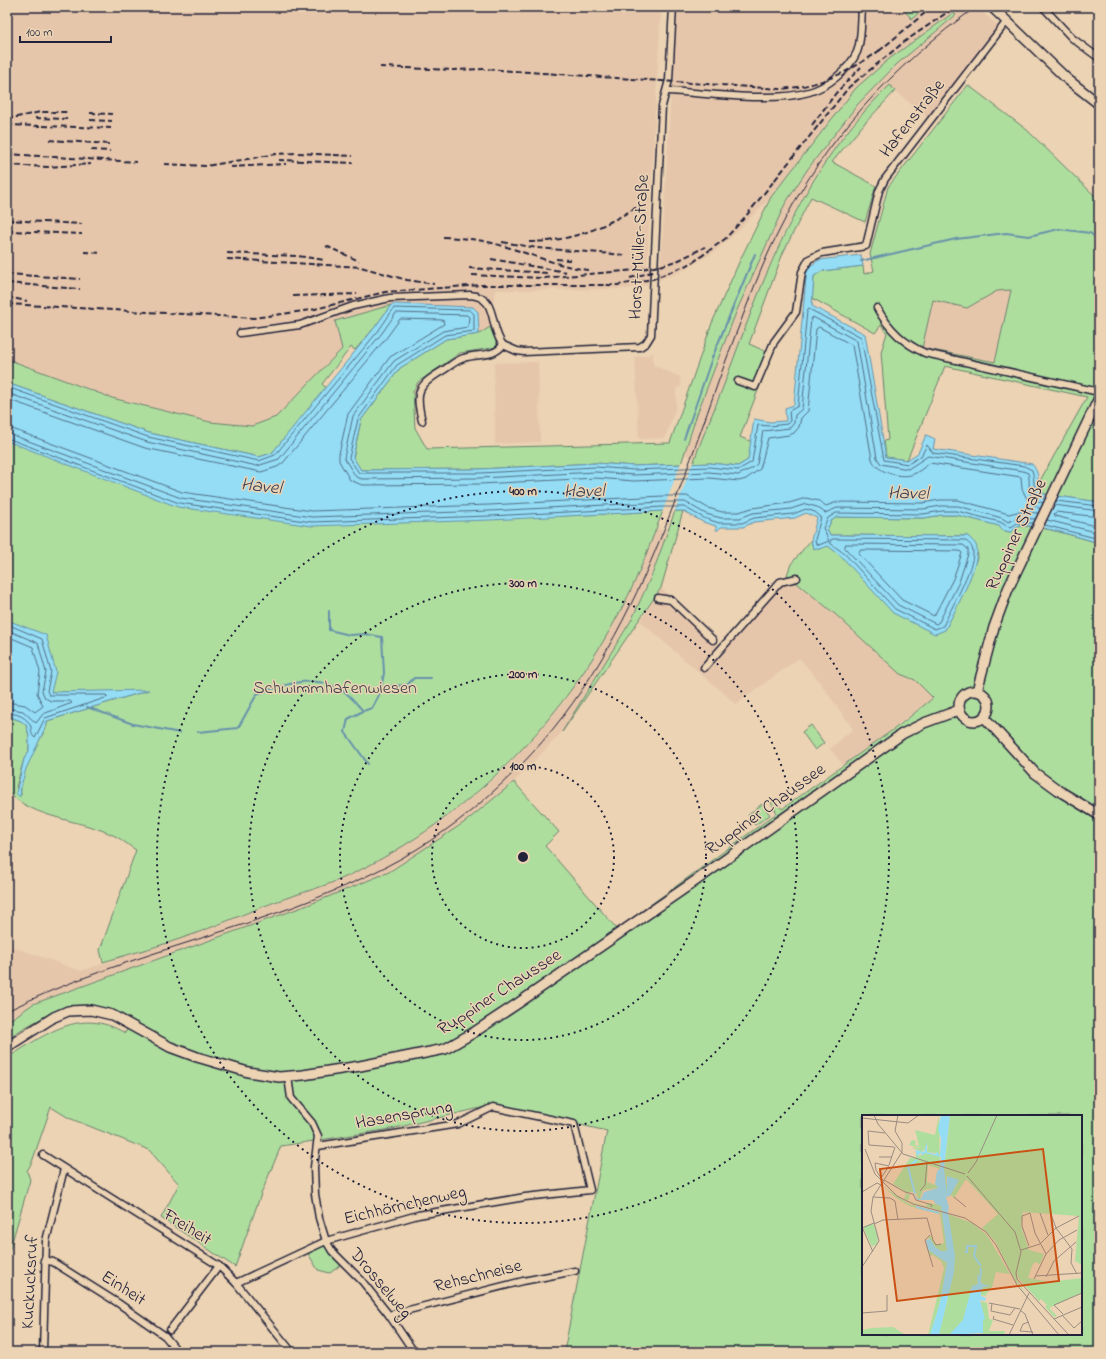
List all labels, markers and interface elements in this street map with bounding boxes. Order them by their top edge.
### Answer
scale bar [20,18,111,44]
text: 100 m [26,24,53,42]
street label: Hafenstraße [874,73,953,164]
street label: Horst-Müller-Straße [623,173,657,320]
water label: Havel [239,471,286,503]
street label: Ruppiner Straße [980,474,1055,595]
water label: Havel [563,478,607,506]
water label: Havel [887,480,931,508]
text: 400 m [508,483,537,501]
text: 300 m [508,575,538,593]
text: 200 m [508,666,538,684]
park label: Schwimmhafenwiesen [253,676,417,702]
street label: Ruppiner Chaussee [701,757,832,863]
text: 100 m [510,758,537,776]
centre of rings [516,850,530,864]
street label: Ruppiner Chaussee [433,943,568,1043]
street label: Hasensprung [353,1095,455,1138]
inset map [862,1115,1082,1335]
street label: Eichhörnchenweg [341,1179,469,1234]
street label: Freiheit [157,1202,216,1253]
street label: Kuckucksruf [16,1234,46,1330]
street label: Drosselweg [341,1242,417,1326]
street label: Rehschneise [431,1253,526,1300]
street label: Einheit [95,1265,151,1313]

